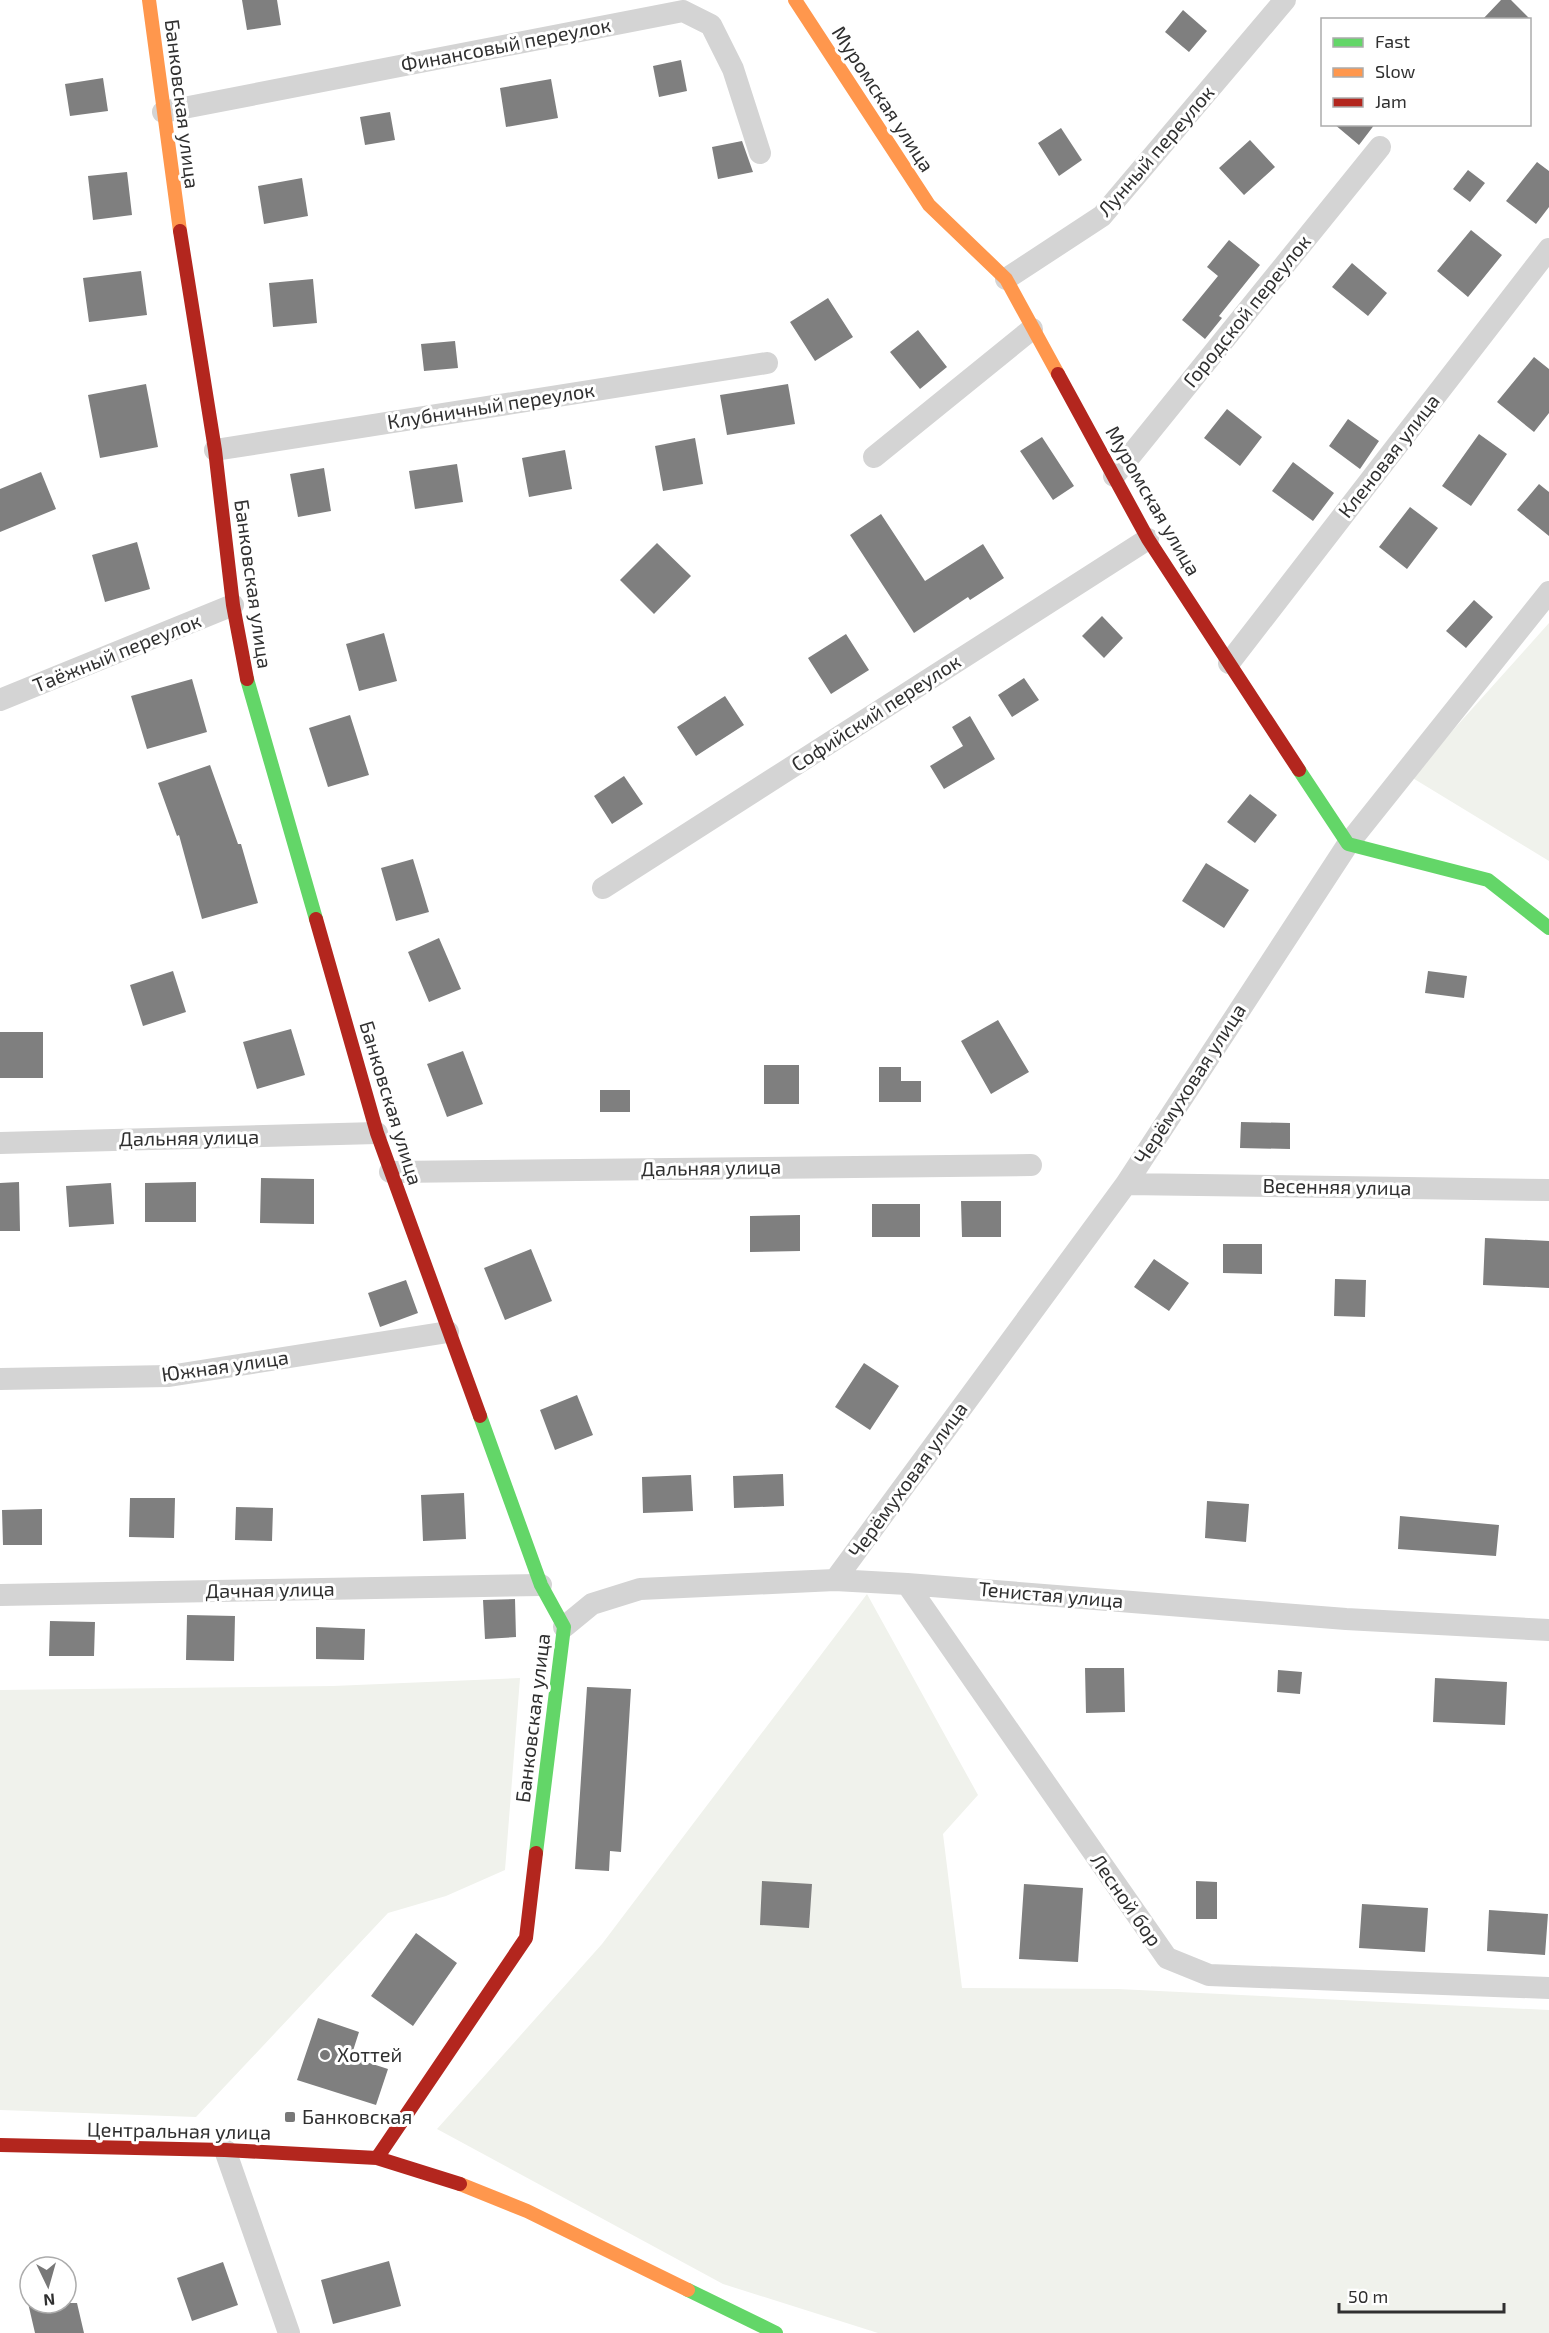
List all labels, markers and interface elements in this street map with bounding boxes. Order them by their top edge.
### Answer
street label: Финансовый переулок [399,12,613,77]
street label: Банковская улица [160,18,205,190]
legend [1321,18,1531,126]
street label: Муромская улица [827,21,940,176]
text: Fast [1375,30,1410,52]
text: Slow [1375,60,1416,82]
street label: Лунный переулок [1092,80,1220,221]
text: Jam [1375,90,1407,112]
street label: Городской переулок [1177,229,1316,392]
street label: Клубничный переулок [385,377,597,434]
street label: Кленовая улица [1332,389,1445,523]
street label: Муромская улица [1100,421,1206,580]
street label: Банковская улица [229,498,278,670]
street label: Таёжный переулок [29,607,205,698]
street label: Софийский переулок [786,648,965,777]
street label: Черёмуховая улица [1128,999,1251,1169]
street label: Банковская улица [355,1018,428,1188]
street label: Дальняя улица [119,1124,259,1151]
street label: Дальняя улица [641,1154,781,1181]
street label: Весенняя улица [1262,1173,1412,1200]
street label: Южная улица [160,1344,290,1387]
street label: Черёмуховая улица [843,1397,973,1562]
street label: Дачная улица [205,1576,335,1603]
street label: Тенистая улица [978,1576,1125,1613]
street label: Банковская улица [510,1632,555,1804]
street label: Лесной бор [1086,1849,1167,1950]
place label: Хоттей [337,2042,402,2066]
marker: Хоттей [318,2048,332,2062]
place label: Банковская [302,2104,412,2128]
marker: Банковская [283,2110,297,2124]
street label: Центральная улица [87,2116,271,2145]
north arrow [18,2255,78,2315]
scale bar [1339,2276,1504,2314]
text: 50 m [1348,2285,1388,2307]
text: N [43,2290,56,2310]

